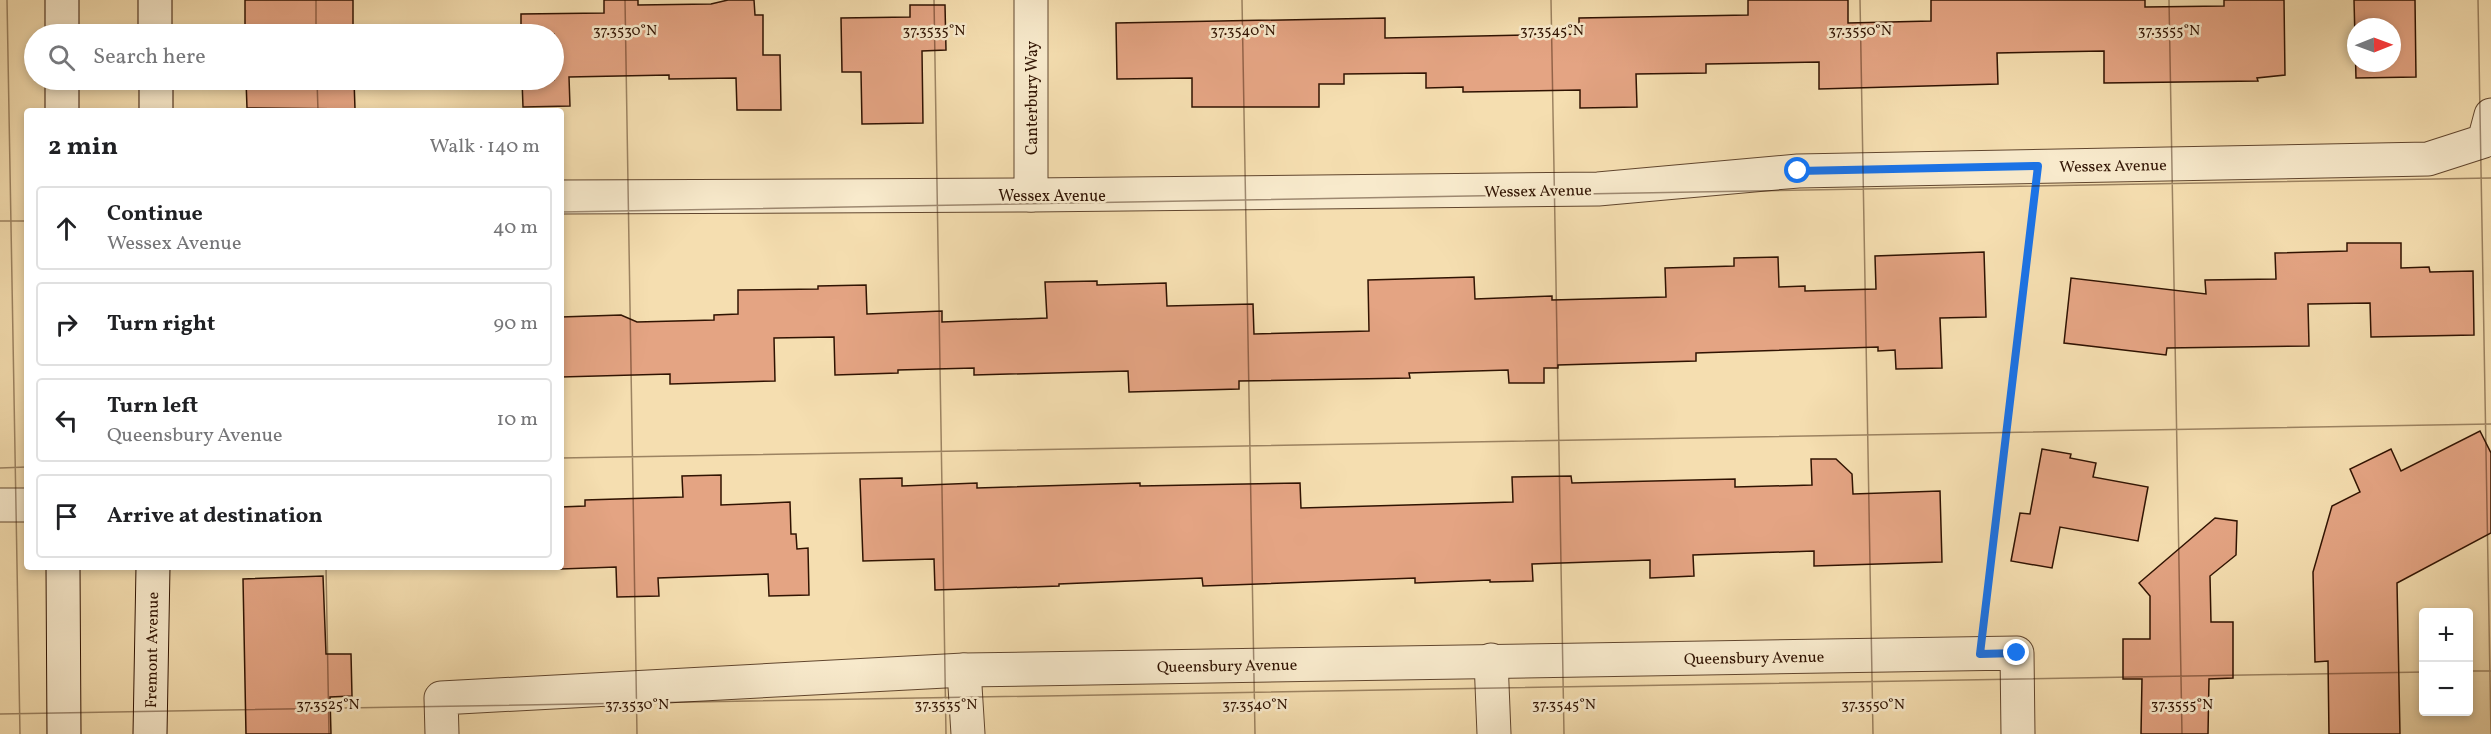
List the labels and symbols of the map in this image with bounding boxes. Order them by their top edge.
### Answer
north arrow [2347,18,2401,72]
text: 37.3530°N [593,21,657,42]
text: 37.3535°N [903,21,965,42]
text: 37.3540°N [1210,21,1276,42]
text: 37.3545°N [1520,21,1584,42]
text: 37.3550°N [1828,21,1892,42]
text: 37.3555°N [2138,21,2200,42]
street label: Canterbury Way [1022,41,1044,155]
street label: Wessex Avenue [2059,155,2167,179]
route start [1784,157,1810,183]
street label: Wessex Avenue [1484,180,1592,204]
street label: Wessex Avenue [998,186,1106,208]
street label: Fremont Avenue [141,592,165,708]
route end [2003,639,2029,665]
street label: Queensbury Avenue [1684,647,1824,671]
street label: Queensbury Avenue [1157,655,1297,679]
text: 37.3525°N [296,695,360,716]
text: 37.3530°N [605,695,669,716]
text: 37.3535°N [915,695,977,716]
text: 37.3540°N [1222,695,1288,716]
text: 37.3545°N [1532,695,1596,716]
text: 37.3550°N [1841,695,1905,716]
text: 37.3555°N [2151,695,2213,716]

